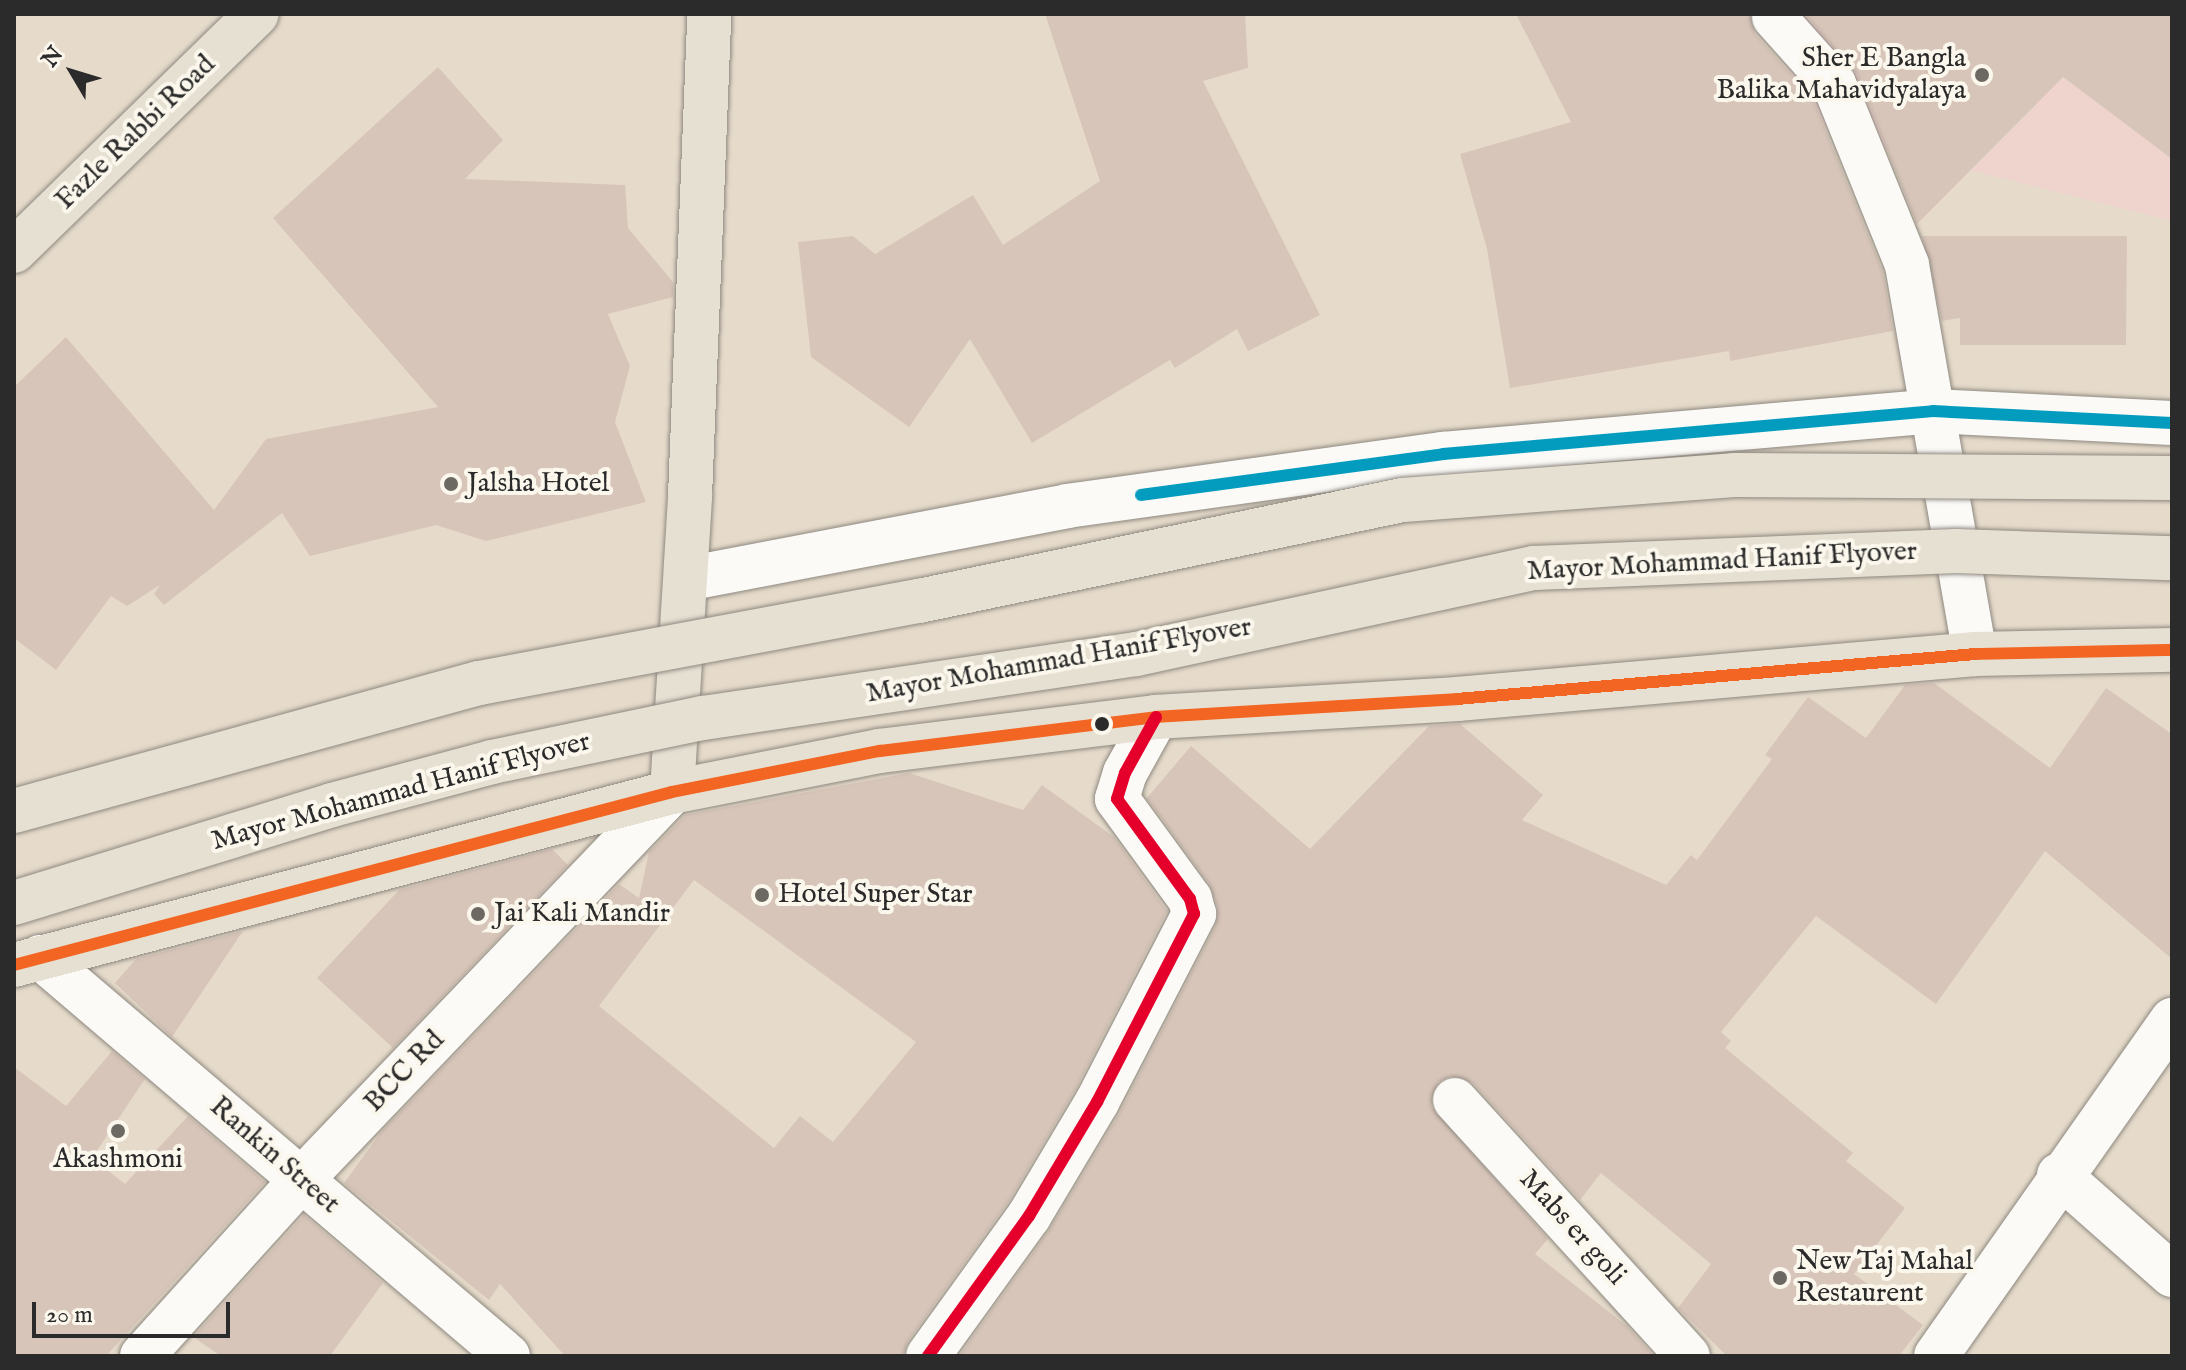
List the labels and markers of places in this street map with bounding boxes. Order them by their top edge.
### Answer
place label: Sher E Bangla Balika Mahavidyalaya [1717,42,1966,108]
marker: Sher E Bangla Balika Mahavidyalaya [1973,66,1991,84]
place label: Jalsha Hotel [467,467,609,501]
marker: Jalsha Hotel [442,475,460,493]
unlabelled marker [1094,716,1110,732]
place label: Hotel Super Star [778,878,973,912]
marker: Hotel Super Star [753,886,771,904]
place label: Jai Kali Mandir [494,897,670,931]
marker: Jai Kali Mandir [469,905,487,923]
marker: Akashmoni [109,1122,127,1140]
place label: Akashmoni [53,1143,183,1177]
place label: New Taj Mahal Restaurent [1796,1245,1973,1311]
marker: New Taj Mahal Restaurent [1771,1269,1789,1287]

